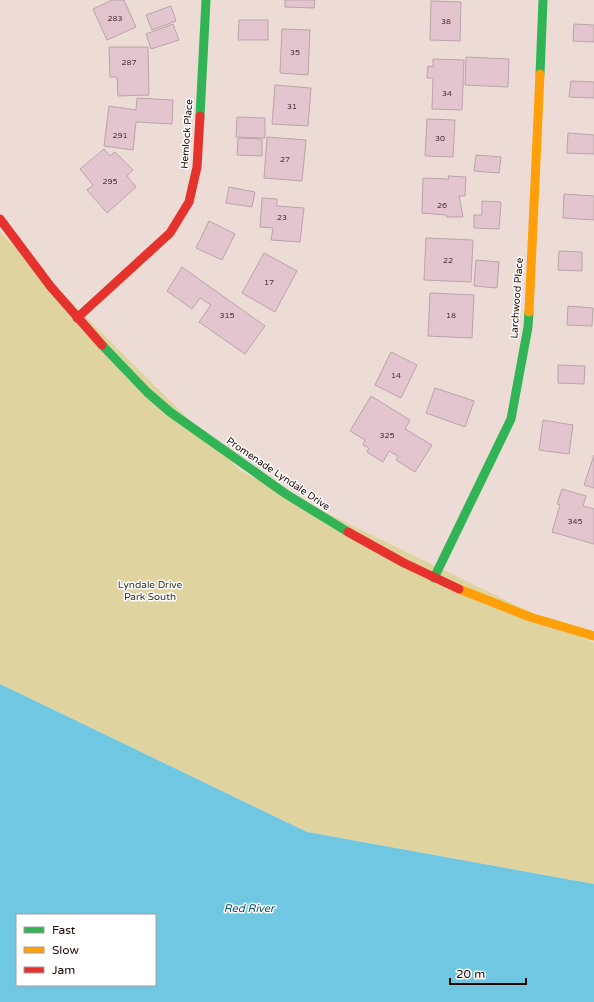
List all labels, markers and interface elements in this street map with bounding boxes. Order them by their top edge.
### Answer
house number: 283 [107,14,123,23]
house number: 38 [441,17,451,26]
house number: 35 [290,48,300,57]
house number: 287 [121,58,137,67]
house number: 34 [442,89,452,98]
street label: Hemlock Place [179,98,195,169]
house number: 31 [287,102,297,111]
house number: 291 [112,131,128,140]
house number: 30 [435,134,445,143]
house number: 27 [280,155,290,164]
house number: 295 [102,177,118,186]
house number: 26 [437,201,447,210]
house number: 23 [277,213,287,222]
house number: 22 [443,256,453,265]
street label: Larchwood Place [508,257,526,339]
house number: 17 [264,278,274,287]
house number: 315 [219,311,235,320]
house number: 18 [446,311,456,320]
house number: 14 [391,371,401,380]
house number: 325 [379,431,395,440]
street label: Promenade Lyndale Drive [224,435,332,513]
house number: 345 [567,517,583,526]
park label: Lyndale Drive Park South [118,579,183,603]
water label: Red River [224,902,276,915]
legend [16,914,156,986]
text: Fast [52,923,76,937]
text: Slow [52,943,79,957]
scale bar [450,960,526,986]
text: Jam [52,963,75,977]
text: 20 m [456,967,485,981]

